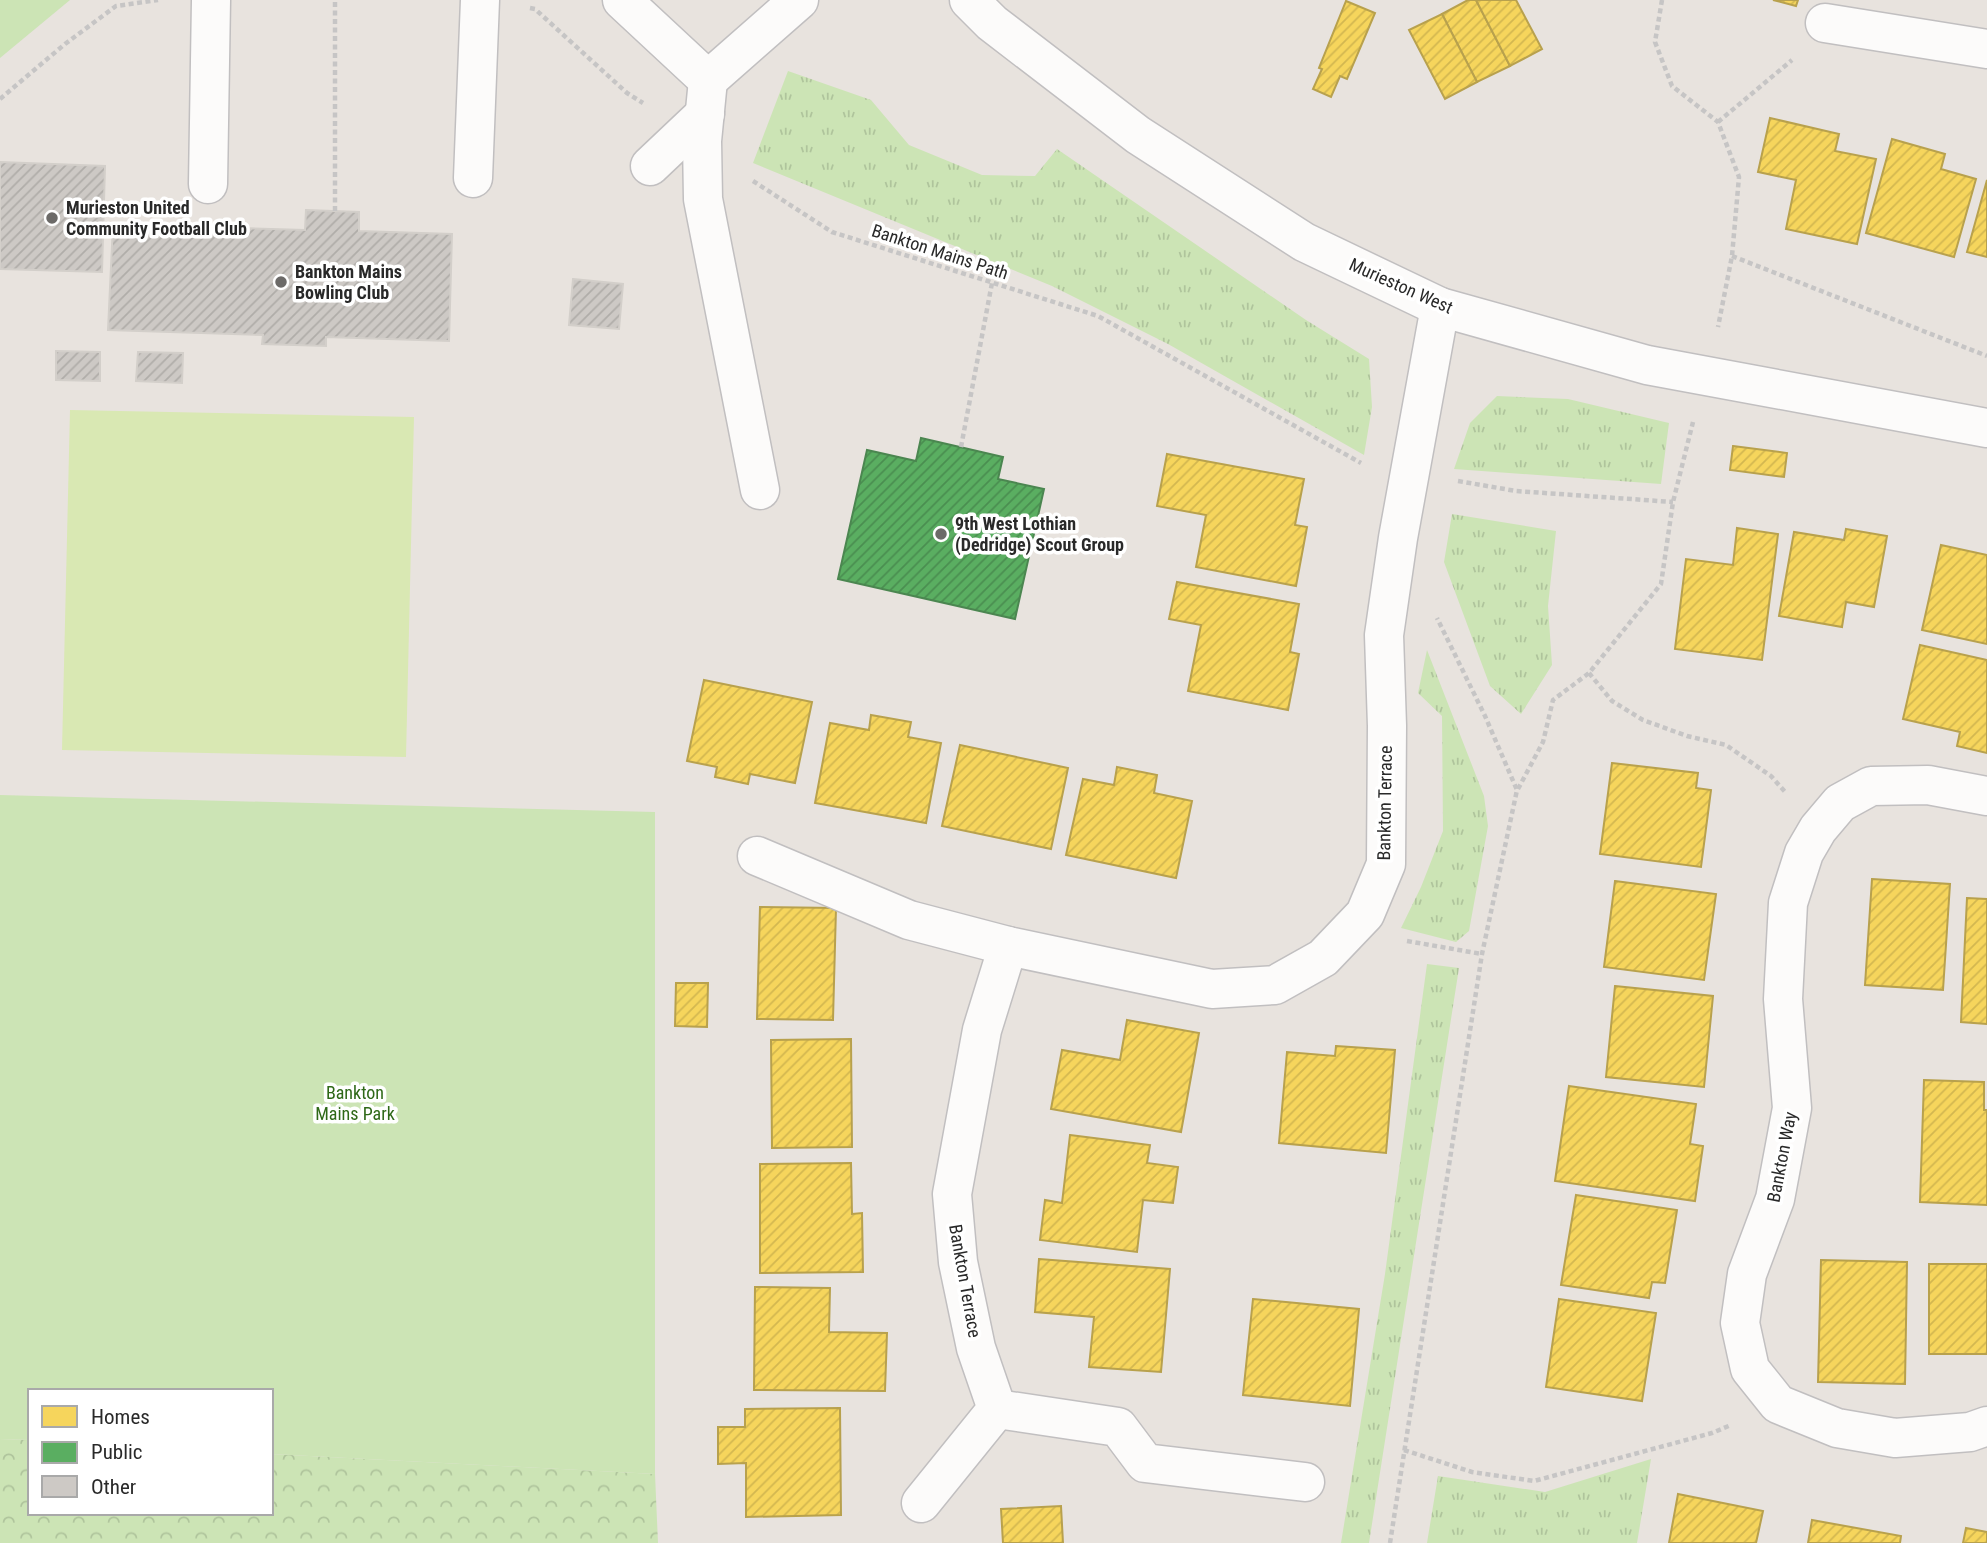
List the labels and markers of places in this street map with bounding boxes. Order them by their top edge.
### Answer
place label: Murieston United Community Football Club [66,197,247,239]
marker: Murieston United Community Football Club [44,210,60,226]
place label: Bankton Mains Bowling Club [295,261,402,303]
marker: Bankton Mains Bowling Club [273,274,289,290]
place label: 9th West Lothian (Dedridge) Scout Group [955,513,1124,556]
marker: 9th West Lothian (Dedridge) Scout Group [933,526,949,542]

